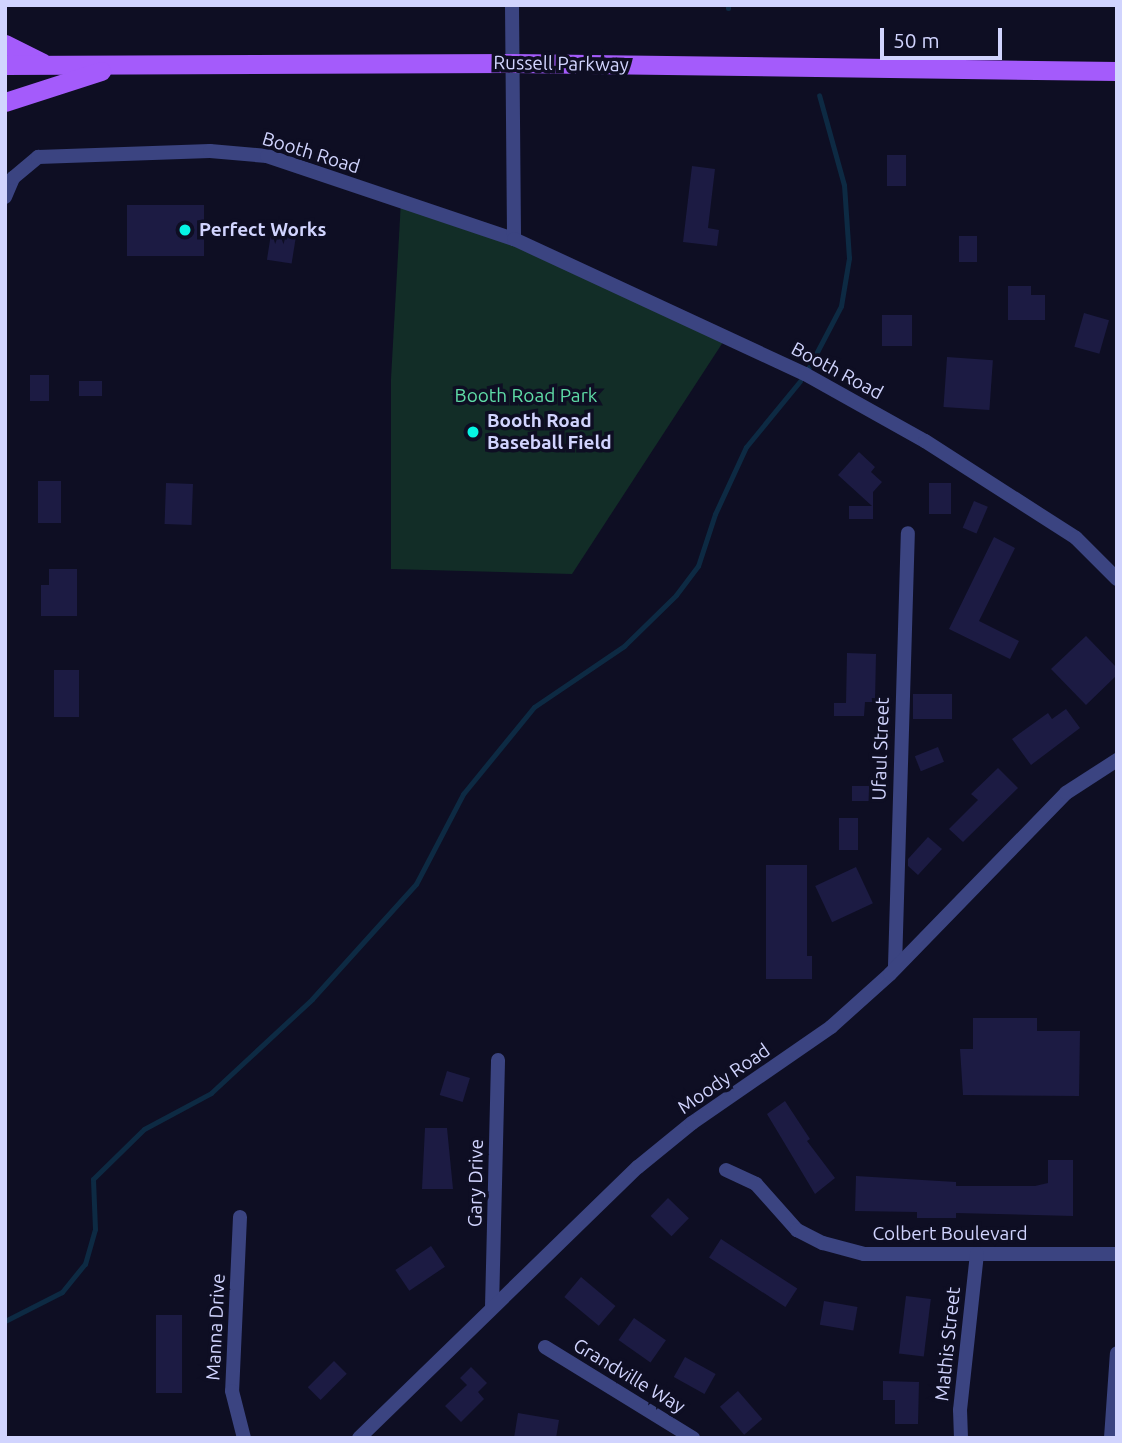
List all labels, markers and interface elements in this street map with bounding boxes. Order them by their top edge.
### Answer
scale bar [884,14,1006,58]
text: 50 m [893,28,940,52]
street label: Russell Parkway [493,51,629,77]
street label: Booth Road [259,127,363,179]
place label: Perfect Works [199,219,326,241]
marker: Perfect Works [177,222,193,238]
street label: Booth Road [787,337,887,405]
park label: Booth Road Park [455,385,597,407]
place label: Booth Road Baseball Field [487,410,612,454]
marker: Booth Road Baseball Field [465,424,481,440]
street label: Ufaul Street [868,697,894,801]
street label: Moody Road [674,1039,774,1119]
street label: Gary Drive [464,1139,488,1227]
street label: Colbert Boulevard [872,1223,1028,1245]
street label: Manna Drive [202,1273,230,1381]
street label: Mathis Street [931,1286,965,1402]
street label: Grandville Way [569,1334,689,1418]

